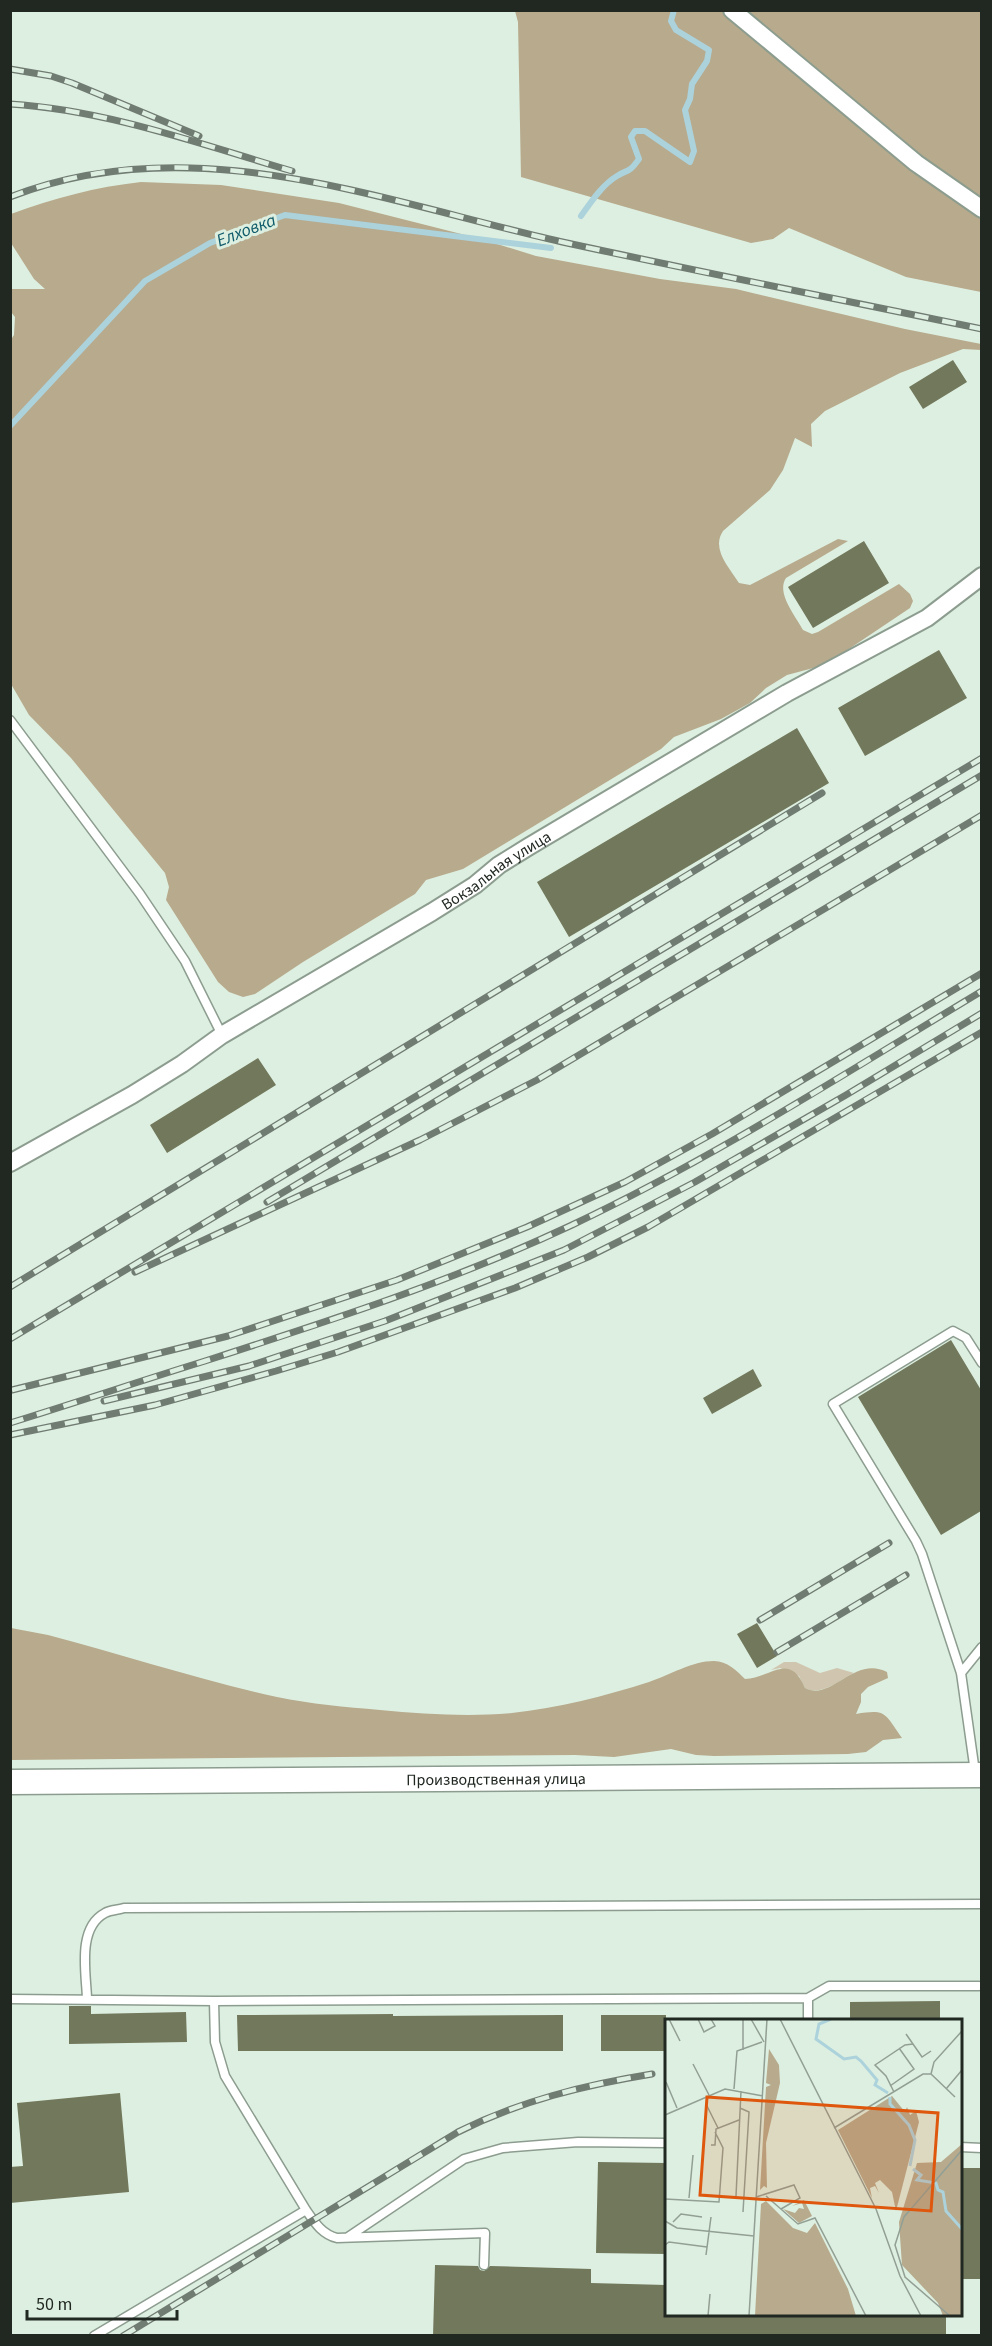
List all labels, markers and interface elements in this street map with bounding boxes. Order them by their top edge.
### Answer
water label: Елховка [213,208,280,253]
street label: Вокзальная улица [437,826,555,915]
street label: Производственная улица [406,1768,586,1791]
inset map [665,2019,962,2316]
scale bar [27,2283,177,2321]
text: 50 m [36,2292,72,2317]

